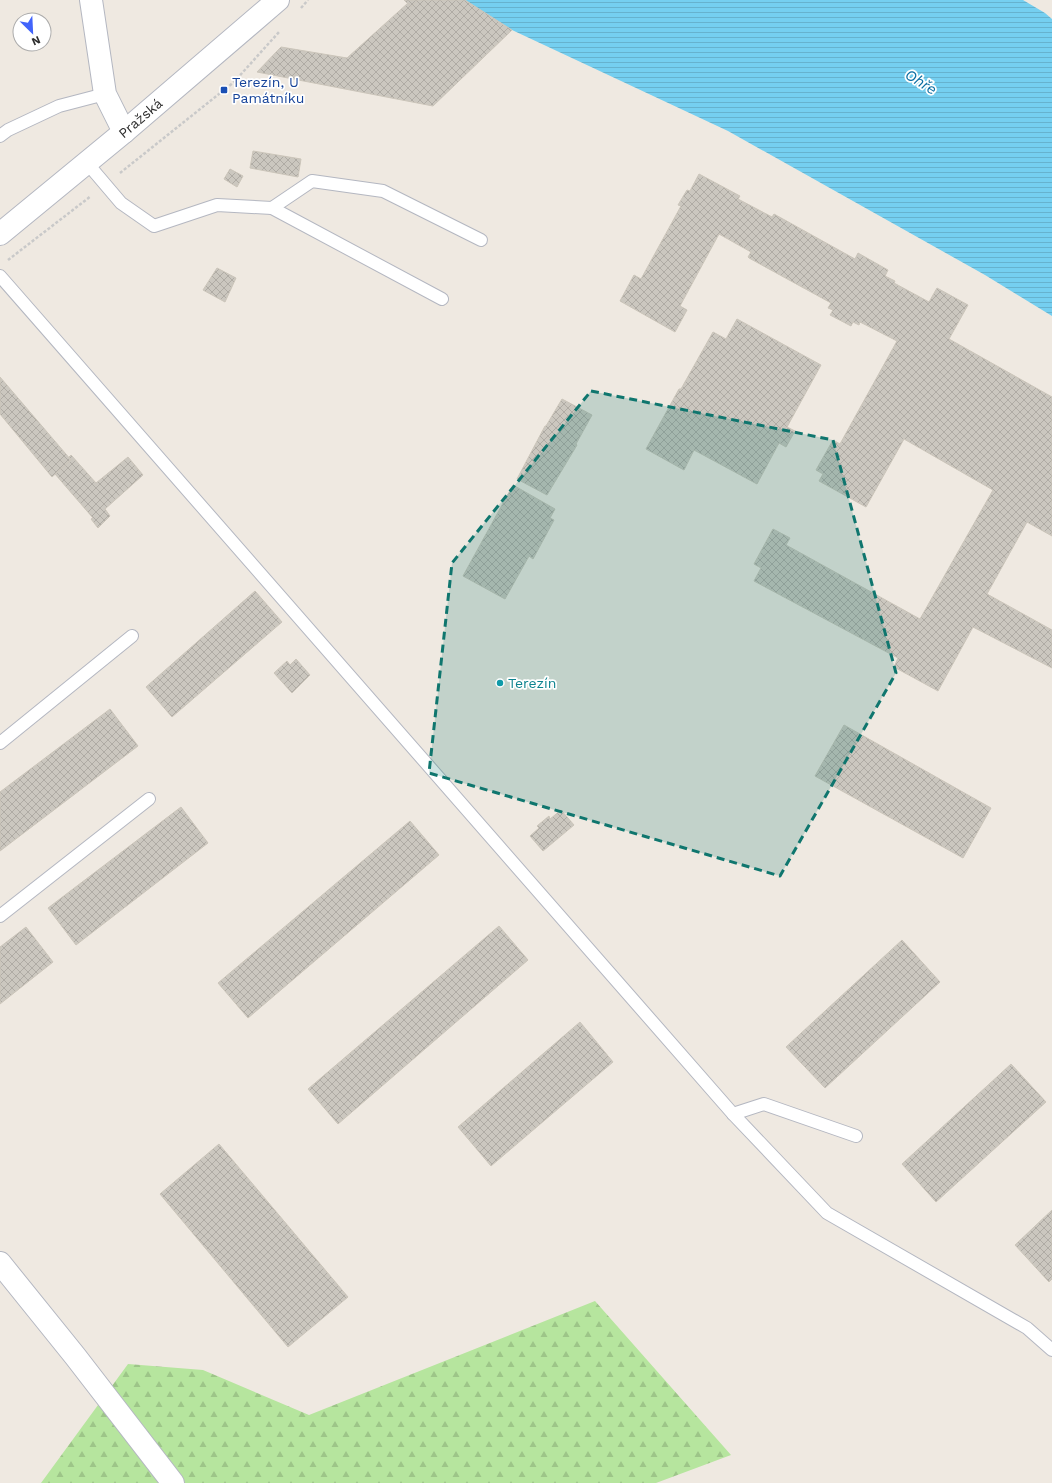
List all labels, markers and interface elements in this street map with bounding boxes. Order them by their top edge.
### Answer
north arrow [12,12,52,52]
text: N [29,33,42,48]
water label: Ohře [902,65,940,99]
place label: Terezín, U Památníku [232,74,304,106]
marker: Terezín, U Památníku [219,85,229,95]
street label: Pražská [115,95,166,141]
place label: Terezín [508,675,556,691]
marker: Terezín [495,678,505,688]

